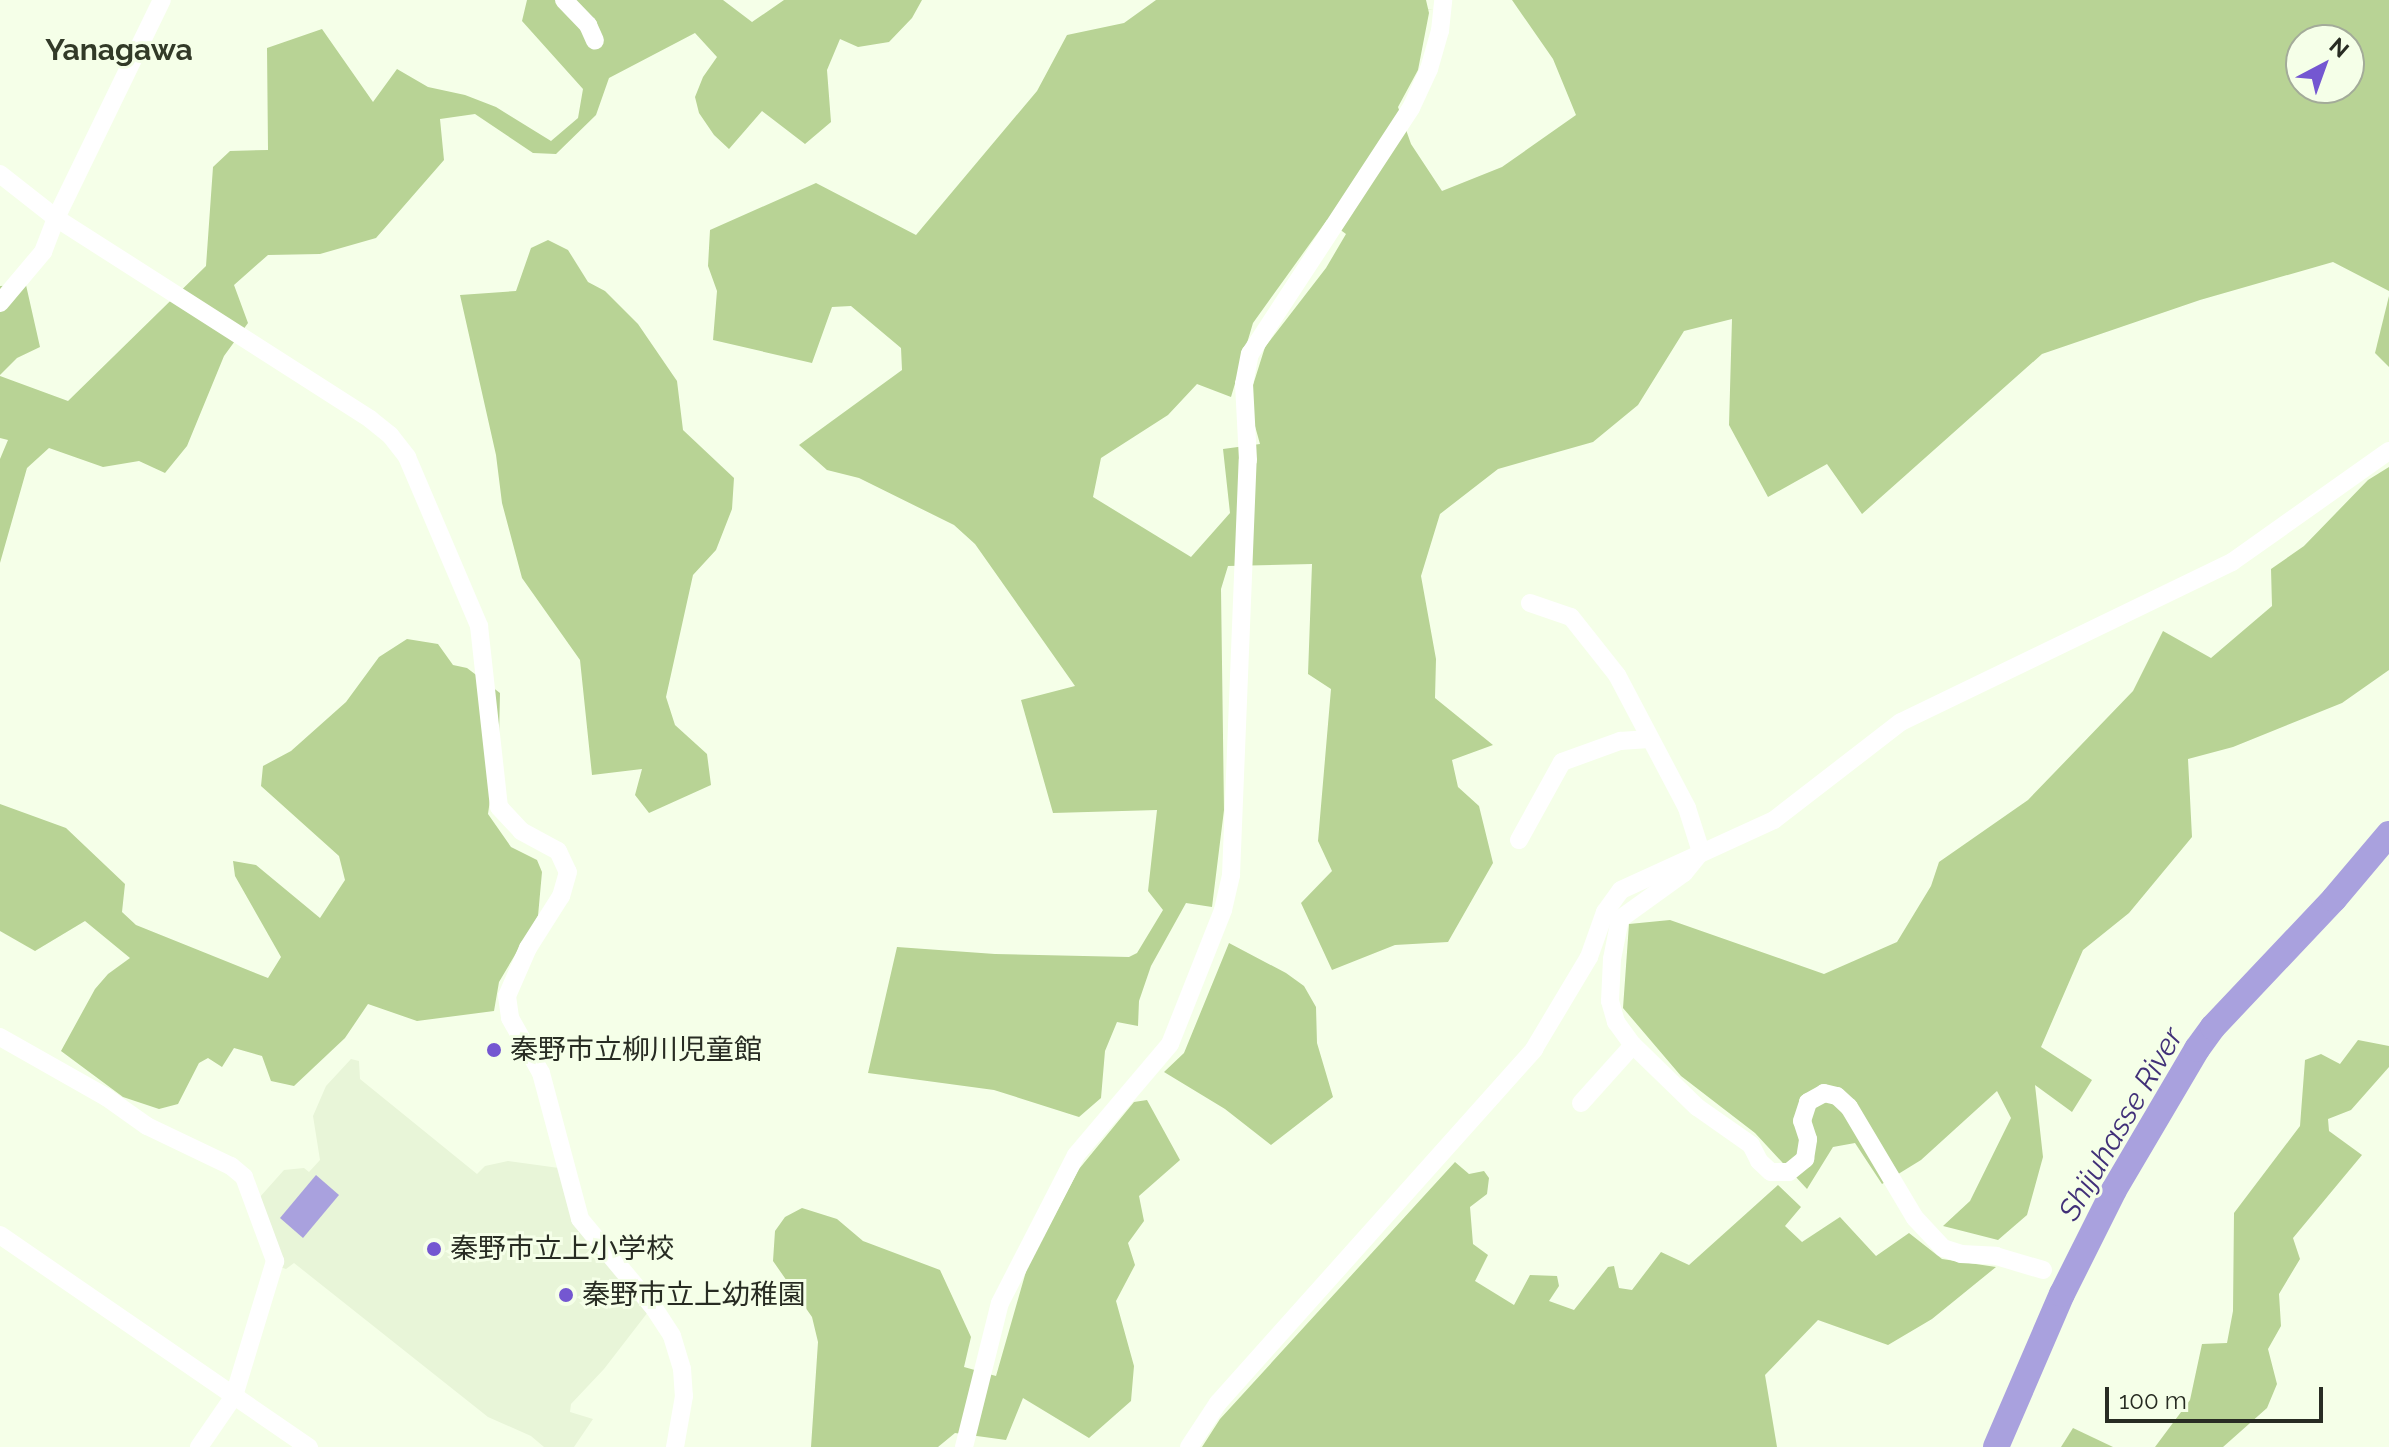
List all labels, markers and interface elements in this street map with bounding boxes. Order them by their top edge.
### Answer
north arrow [2285,24,2365,104]
district label: Yanagawa [45,32,193,68]
text: N [2325,32,2354,63]
water label: Shijuhasse River [2051,1021,2191,1227]
place label: 秦野市立柳川児童館 [510,1033,762,1067]
marker: 秦野市立柳川児童館 [485,1041,503,1059]
place label: 秦野市立上小学校 [450,1232,674,1266]
marker: 秦野市立上小学校 [425,1240,443,1258]
place label: 秦野市立上幼稚園 [582,1278,806,1312]
marker: 秦野市立上幼稚園 [557,1286,575,1304]
scale bar [2109,1371,2327,1421]
text: 100 m [2119,1386,2187,1415]

